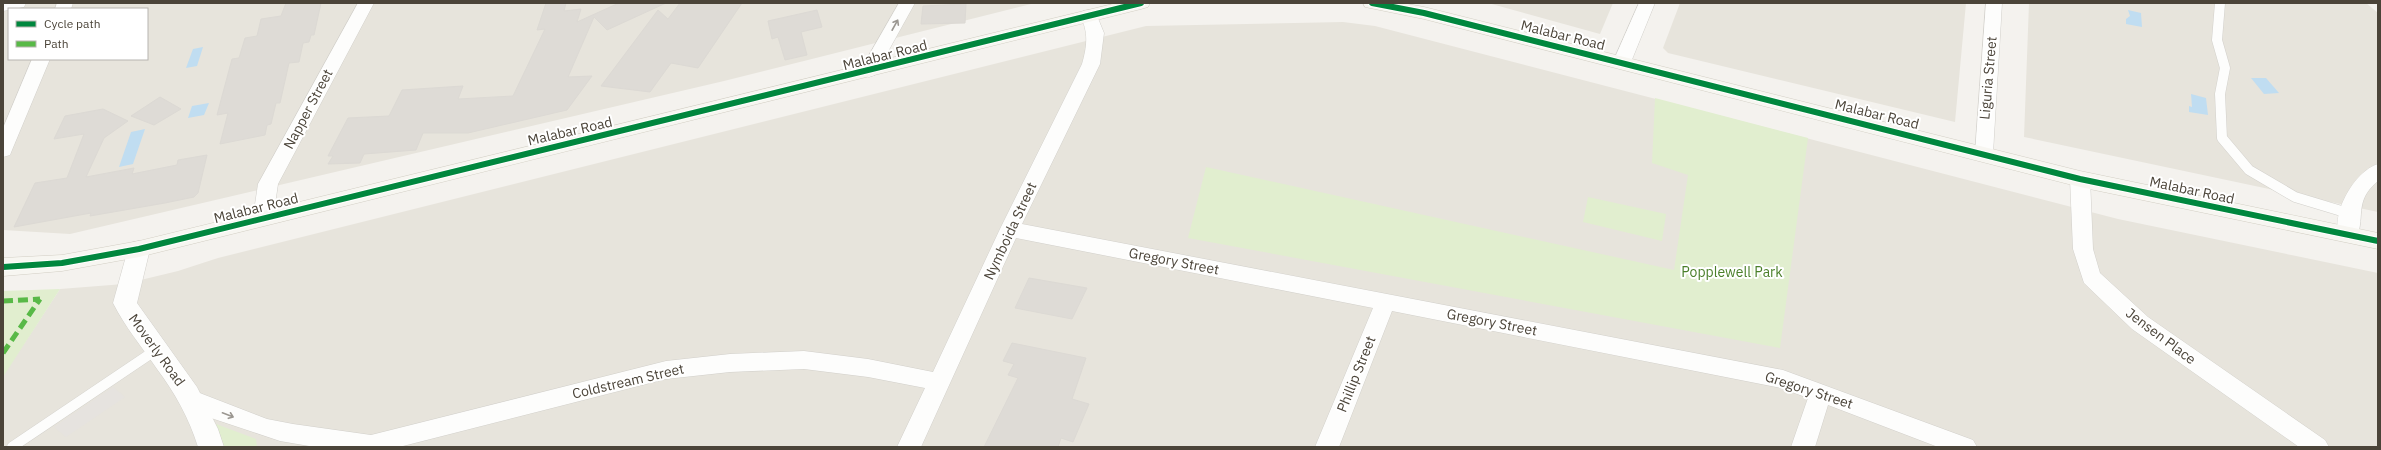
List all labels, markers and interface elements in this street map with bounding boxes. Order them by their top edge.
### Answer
legend [8,8,148,60]
text: Cycle path [44,16,101,31]
street label: Malabar Road [1519,16,1607,54]
one-way arrow [891,19,899,31]
street label: Liguria Street [1975,35,2001,120]
text: Path [44,36,69,51]
street label: Malabar Road [841,36,929,74]
street label: Napper Street [279,66,337,152]
street label: Malabar Road [1833,95,1921,133]
street label: Malabar Road [526,113,614,149]
street label: Malabar Road [2148,172,2236,208]
street label: Nymboida Street [979,179,1041,283]
street label: Malabar Road [212,189,300,227]
street label: Gregory Street [1127,243,1221,279]
park label: Popplewell Park [1681,263,1783,281]
street label: Gregory Street [1445,304,1539,340]
street label: Jensen Place [2122,304,2200,368]
street label: Moverly Road [125,310,189,390]
street label: Phillip Street [1333,333,1380,415]
street label: Coldstream Street [570,359,686,403]
street label: Gregory Street [1763,367,1855,413]
one-way arrow [221,411,233,419]

